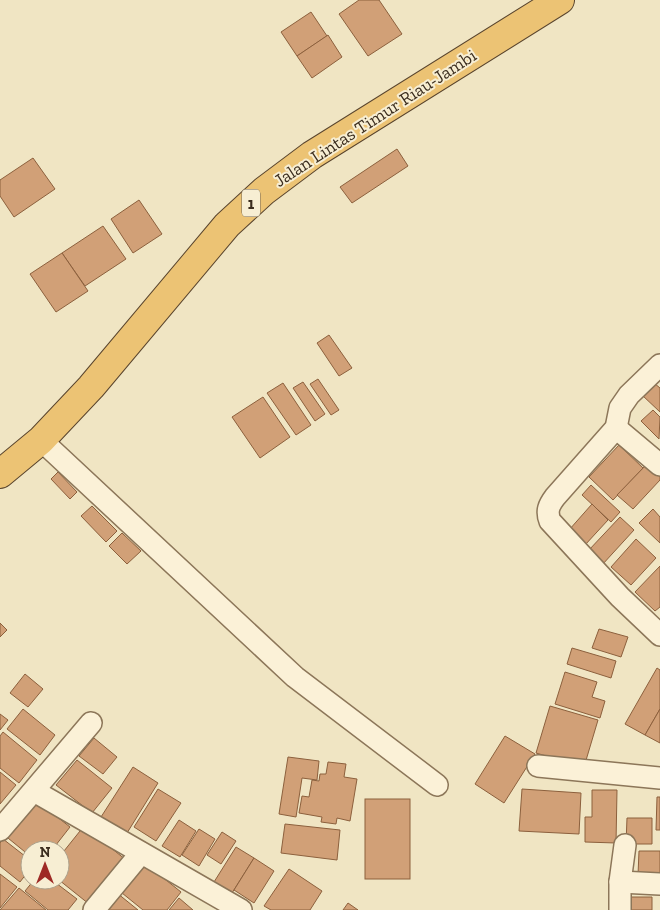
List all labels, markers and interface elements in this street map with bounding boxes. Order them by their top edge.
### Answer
street label: Jalan Lintas Timur Riau-Jambi [270,44,480,192]
road number: 1 [242,190,260,217]
north arrow [20,840,70,890]
text: N [40,844,51,861]

